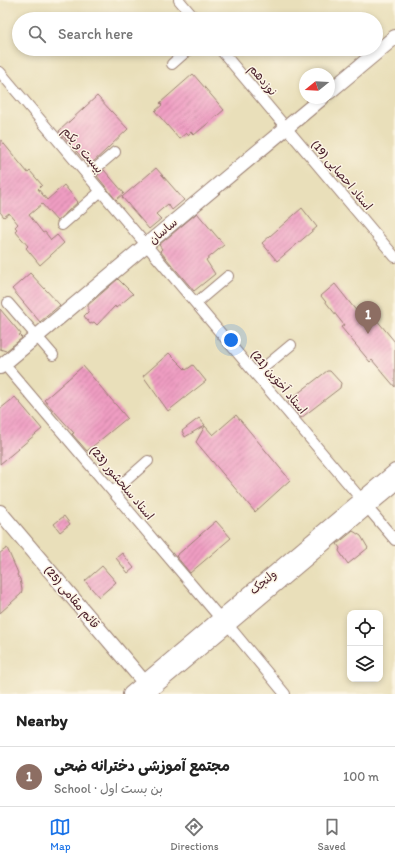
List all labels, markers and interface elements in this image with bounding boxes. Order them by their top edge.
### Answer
search box [12,12,383,56]
icon: search [26,23,48,45]
text: Search here [58,25,133,43]
street label: نوزدهم [245,62,280,100]
north arrow [299,68,335,104]
street label: بیست و یکم [58,124,106,177]
street label: استاد احصایی (19) [308,137,375,214]
street label: ساسان [146,215,180,247]
pin: 1 [355,301,381,334]
your location [221,330,241,350]
street label: استاد اَخوَين (21) [248,346,311,417]
street label: استاد سلحشور (23) [87,443,157,523]
street label: قائم مقامی (25) [40,563,102,633]
street label: ولنجک [247,567,280,598]
map controls [347,610,383,682]
button: locate [347,610,383,646]
button: layers [347,646,383,682]
text: Nearby [16,710,68,730]
text: مجتمع آموزشی دخترانه ضحی [54,757,230,775]
text: 1 [26,769,32,784]
text: 100 m [343,769,379,784]
text: School · بن بست اول [54,781,163,796]
tab: Map [49,816,71,853]
tab: Directions [170,816,219,853]
tab: Saved [317,816,346,853]

